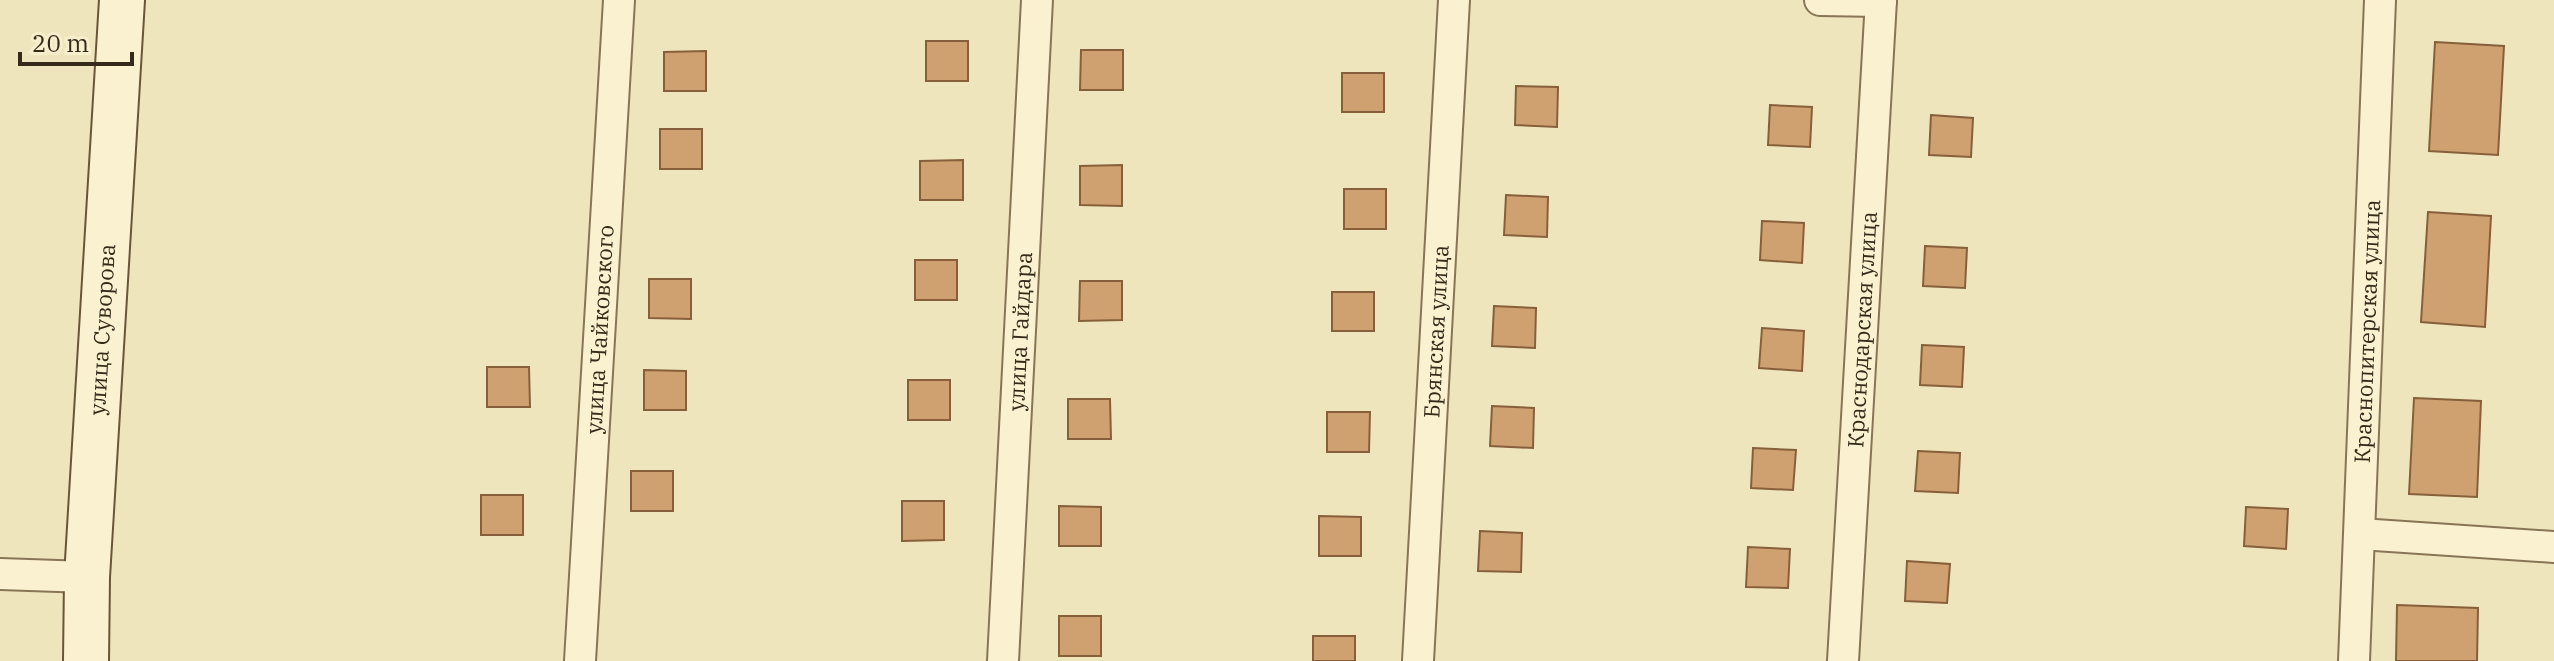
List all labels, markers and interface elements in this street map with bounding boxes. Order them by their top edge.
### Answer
scale bar [20,16,132,66]
text: 20 m [32,27,89,59]
street label: Краснопитерская улица [2347,199,2386,464]
street label: Краснодарская улица [1840,211,1883,449]
street label: улица Чайковского [578,224,620,435]
street label: улица Суворова [82,243,121,416]
street label: Брянская улица [1416,244,1455,419]
street label: улица Гайдара [1001,251,1038,412]

